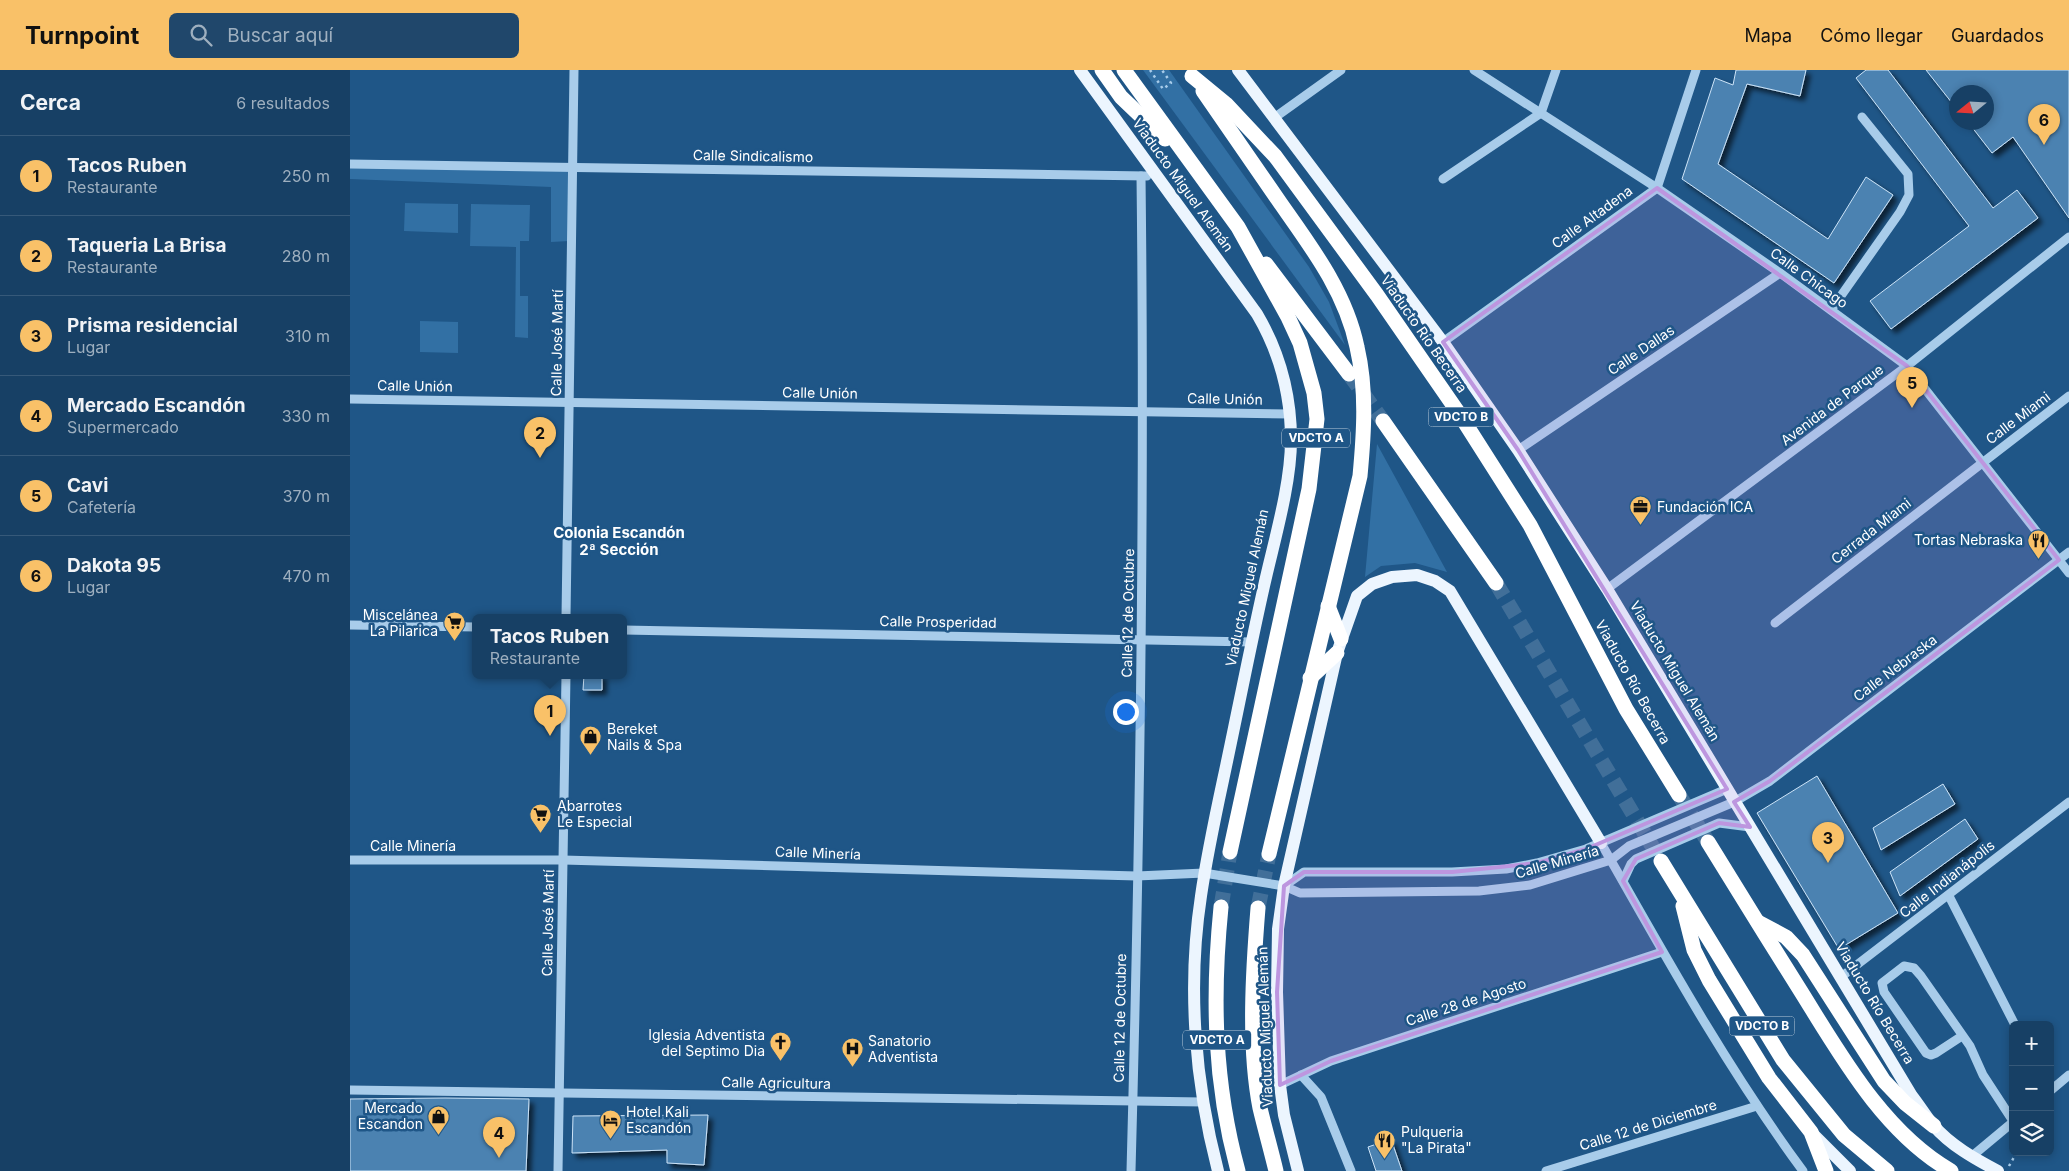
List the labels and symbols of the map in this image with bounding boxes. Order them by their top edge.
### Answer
north arrow [1949,85,1994,130]
pin: 6 [2028,104,2060,145]
street label: Viaducto Miguel Alemán [1129,115,1237,255]
street label: Calle Sindicalismo [693,146,813,165]
street label: Calle Altadena [1548,182,1635,252]
street label: Calle Chicago [1767,244,1851,311]
street label: Viaducto Río Becerra [1377,272,1471,396]
street label: Calle José Martí [547,289,566,397]
street label: Calle Dallas [1604,321,1677,378]
street label: Avenida de Parque [1777,360,1886,449]
pin: 5 [1896,367,1928,408]
street label: Calle Unión [377,376,453,395]
street label: Calle Unión [782,383,858,402]
street label: Calle Miami [1982,388,2053,447]
street label: Calle Unión [1187,389,1263,408]
road number: VDCTO B [1428,408,1494,427]
pin: 2 [524,417,556,458]
road number: VDCTO A [1282,428,1350,448]
street label: Cerrada Miami [1827,494,1914,567]
office icon: Fundación ICA [1629,495,1653,526]
place label: Fundación ICA [1657,498,1753,515]
street label: Viaducto Miguel Alemán [1222,508,1272,668]
district label: Colonia Escandón 2ª Sección [553,523,685,559]
restaurant icon: Tortas Nebraska [2027,528,2051,559]
place label: Tortas Nebraska [1914,531,2023,548]
street label: Calle 12 de Octubre [1118,548,1137,678]
street label: Viaducto Miguel Alemán [1627,598,1724,744]
place label: Miscelánea La Pilarica [363,606,438,639]
supermarket icon: Miscelánea La Pilarica [442,611,466,642]
street label: Calle Prosperidad [879,612,997,631]
street label: Viaducto Río Becerra [1592,617,1675,747]
street label: Calle Nebraska [1850,631,1940,705]
pin: 1 [534,695,566,736]
your location [1113,699,1139,725]
place label: Bereket Nails & Spa [607,720,682,753]
shop icon: Bereket Nails & Spa [579,725,603,756]
place label: Abarrotes Le Especial [557,797,632,830]
supermarket icon: Abarrotes Le Especial [529,802,553,833]
pin: 3 [1812,822,1844,863]
street label: Calle Indianápolis [1896,836,1998,921]
street label: Calle Minería [370,837,456,854]
street label: Calle Minería [1513,841,1601,882]
street label: Calle Minería [775,843,861,862]
street label: Calle José Martí [538,869,557,977]
street label: Viaducto Río Becerra [1832,939,1919,1067]
street label: Viaducto Miguel Alemán [1253,946,1276,1108]
street label: Calle 12 de Octubre [1110,953,1129,1083]
street label: Calle 28 de Agosto [1403,974,1528,1029]
road number: VDCTO B [1730,1016,1794,1036]
place label: Iglesia Adventista del Septimo Dia [648,1026,765,1059]
road number: VDCTO A [1183,1030,1251,1050]
church icon: Iglesia Adventista del Septimo Dia [769,1031,793,1062]
place label: Sanatorio Adventista [868,1032,938,1065]
hospital icon: Sanatorio Adventista [840,1037,864,1068]
street label: Calle Agricultura [721,1073,831,1092]
street label: Calle 12 de Diciembre [1577,1096,1719,1154]
place label: Mercado Escandon [358,1099,423,1132]
place label: Hotel Kali Escandón [626,1103,691,1136]
shop icon: Mercado Escandon [427,1104,451,1135]
hotel icon: Hotel Kali Escandón [598,1108,622,1139]
pin: 4 [483,1117,515,1158]
place label: Pulqueria "La Pirata" [1401,1123,1472,1156]
restaurant icon: Pulqueria "La Pirata" [1373,1128,1397,1159]

